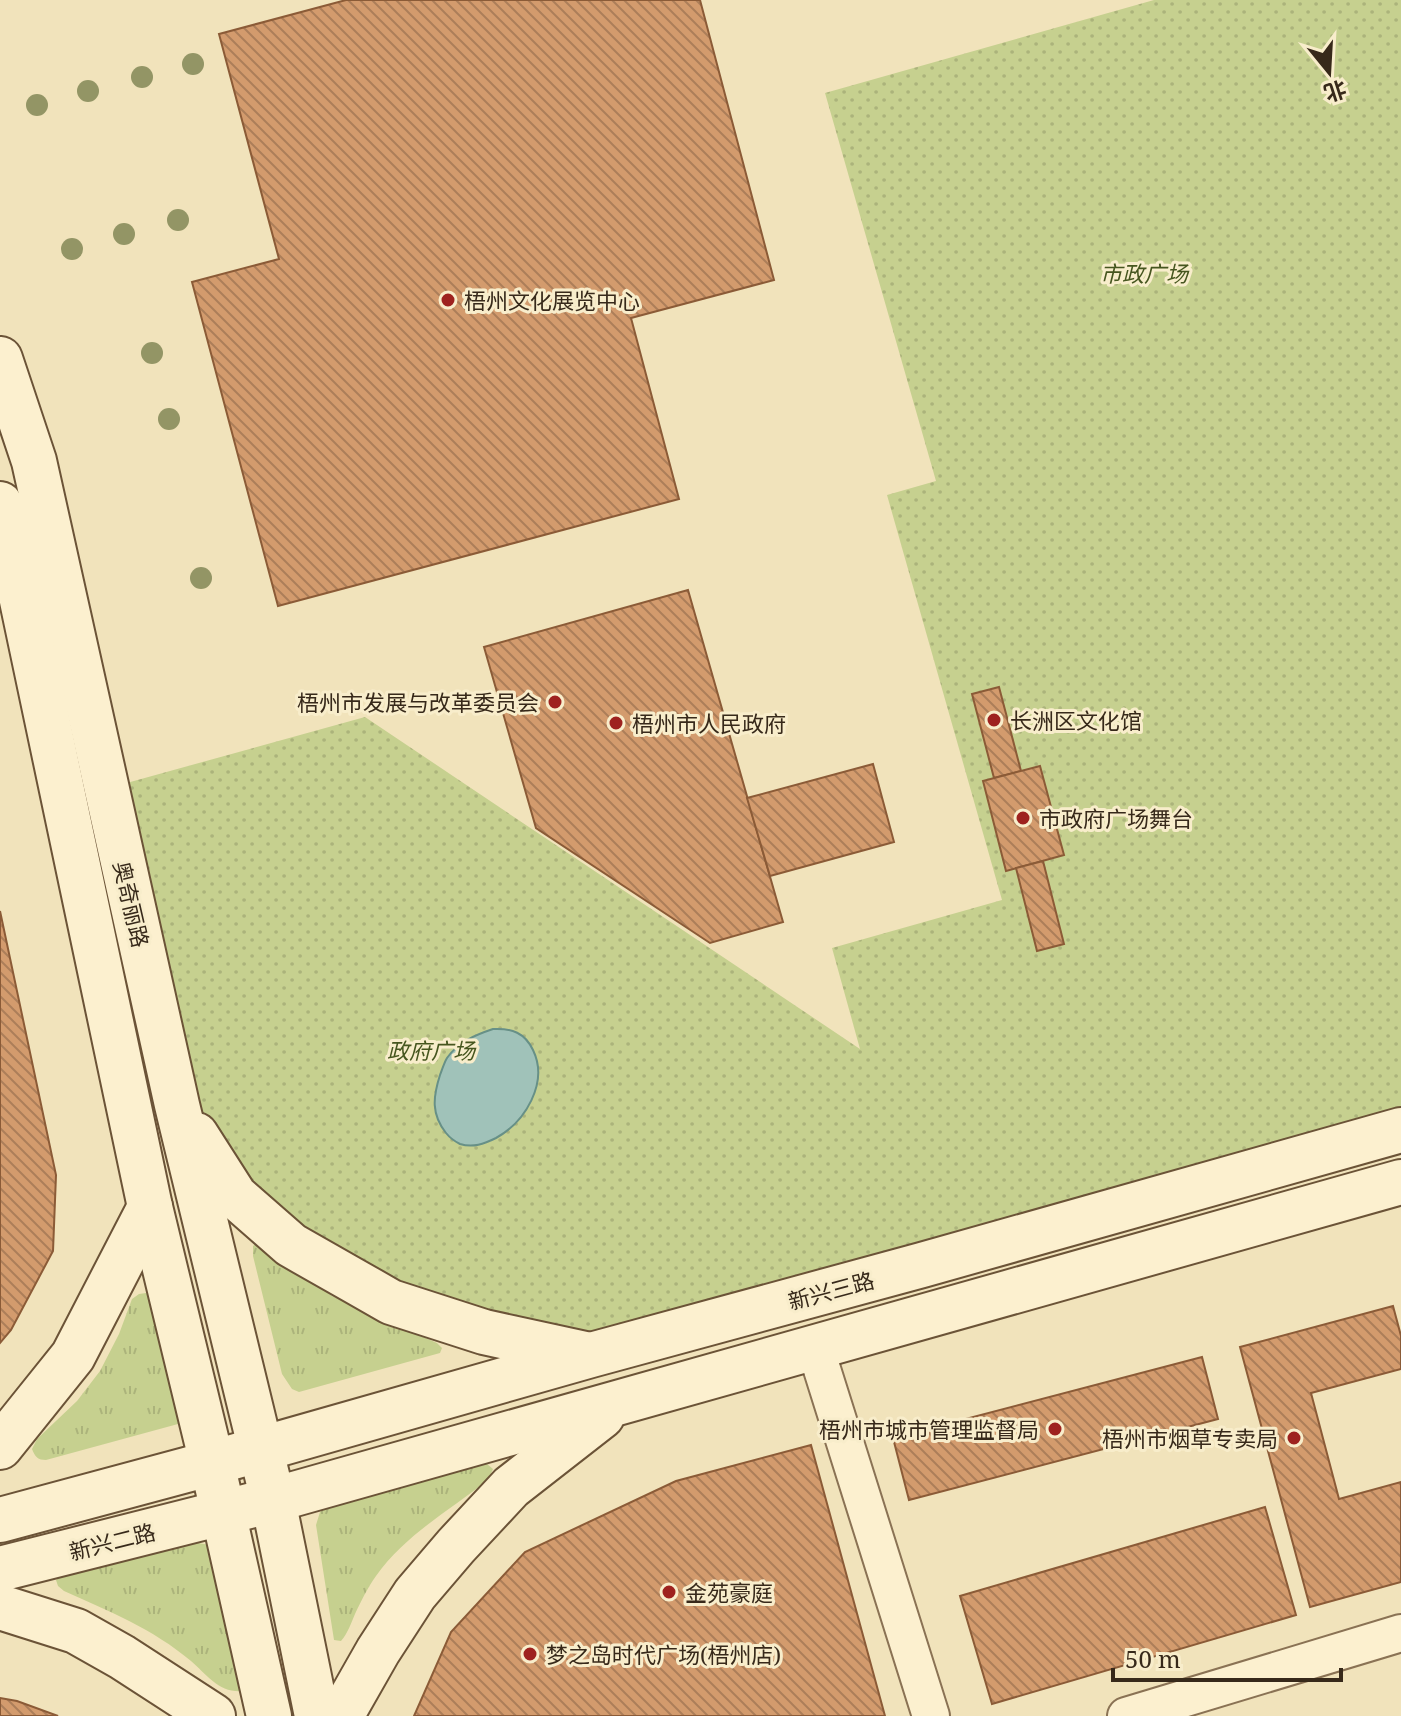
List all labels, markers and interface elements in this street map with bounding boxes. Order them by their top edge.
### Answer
north arrow [1289,32,1369,112]
text: 北 [1320,74,1351,110]
park label: 市政广场 [1100,258,1190,288]
place label: 梧州文化展览中心 [464,285,640,315]
marker: 梧州文化展览中心 [439,291,457,309]
place label: 梧州市发展与改革委员会 [297,687,539,717]
marker: 梧州市发展与改革委员会 [546,693,564,711]
place label: 长洲区文化馆 [1010,705,1142,735]
place label: 梧州市人民政府 [632,708,786,738]
marker: 长洲区文化馆 [985,711,1003,729]
marker: 梧州市人民政府 [607,714,625,732]
place label: 市政府广场舞台 [1039,803,1193,833]
marker: 市政府广场舞台 [1014,809,1032,827]
street label: 奥奇丽路 [107,858,157,950]
park label: 政府广场 [387,1035,477,1065]
street label: 新兴三路 [785,1264,877,1316]
place label: 梧州市城市管理监督局 [819,1414,1039,1444]
marker: 梧州市城市管理监督局 [1046,1420,1064,1438]
place label: 梧州市烟草专卖局 [1102,1423,1278,1453]
marker: 梧州市烟草专卖局 [1285,1429,1303,1447]
street label: 新兴二路 [66,1516,158,1566]
place label: 金苑豪庭 [685,1577,773,1607]
marker: 金苑豪庭 [660,1583,678,1601]
scale bar [1113,1632,1341,1682]
place label: 梦之岛时代广场(梧州店) [546,1639,781,1669]
text: 50 m [1125,1642,1181,1675]
marker: 梦之岛时代广场(梧州店) [521,1645,539,1663]

